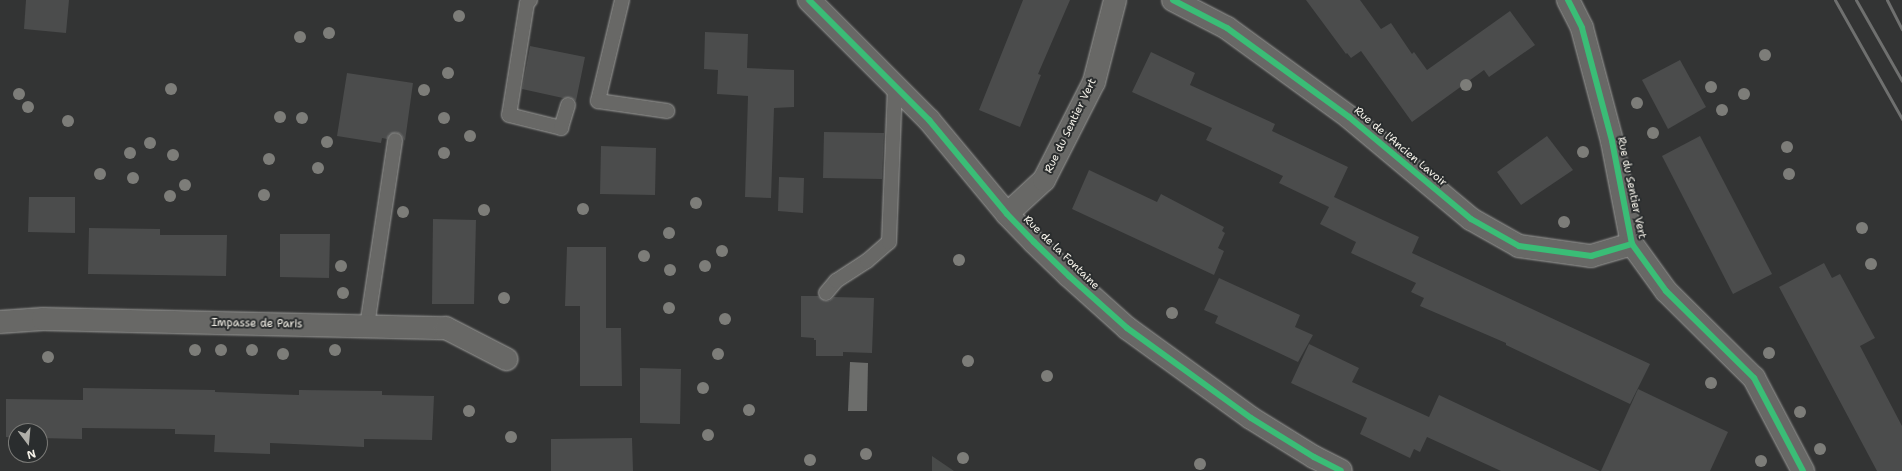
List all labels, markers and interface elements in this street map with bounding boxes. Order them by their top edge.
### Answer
street label: Rue du Sentier Vert [1042,76,1100,176]
street label: Rue de l'Ancien Lavoir [1351,104,1449,190]
street label: Rue du Sentier Vert [1614,136,1648,240]
street label: Rue de la Fontaine [1020,213,1102,293]
street label: Impasse de Paris [211,317,303,331]
north arrow [8,423,48,463]
text: N [25,446,37,462]

